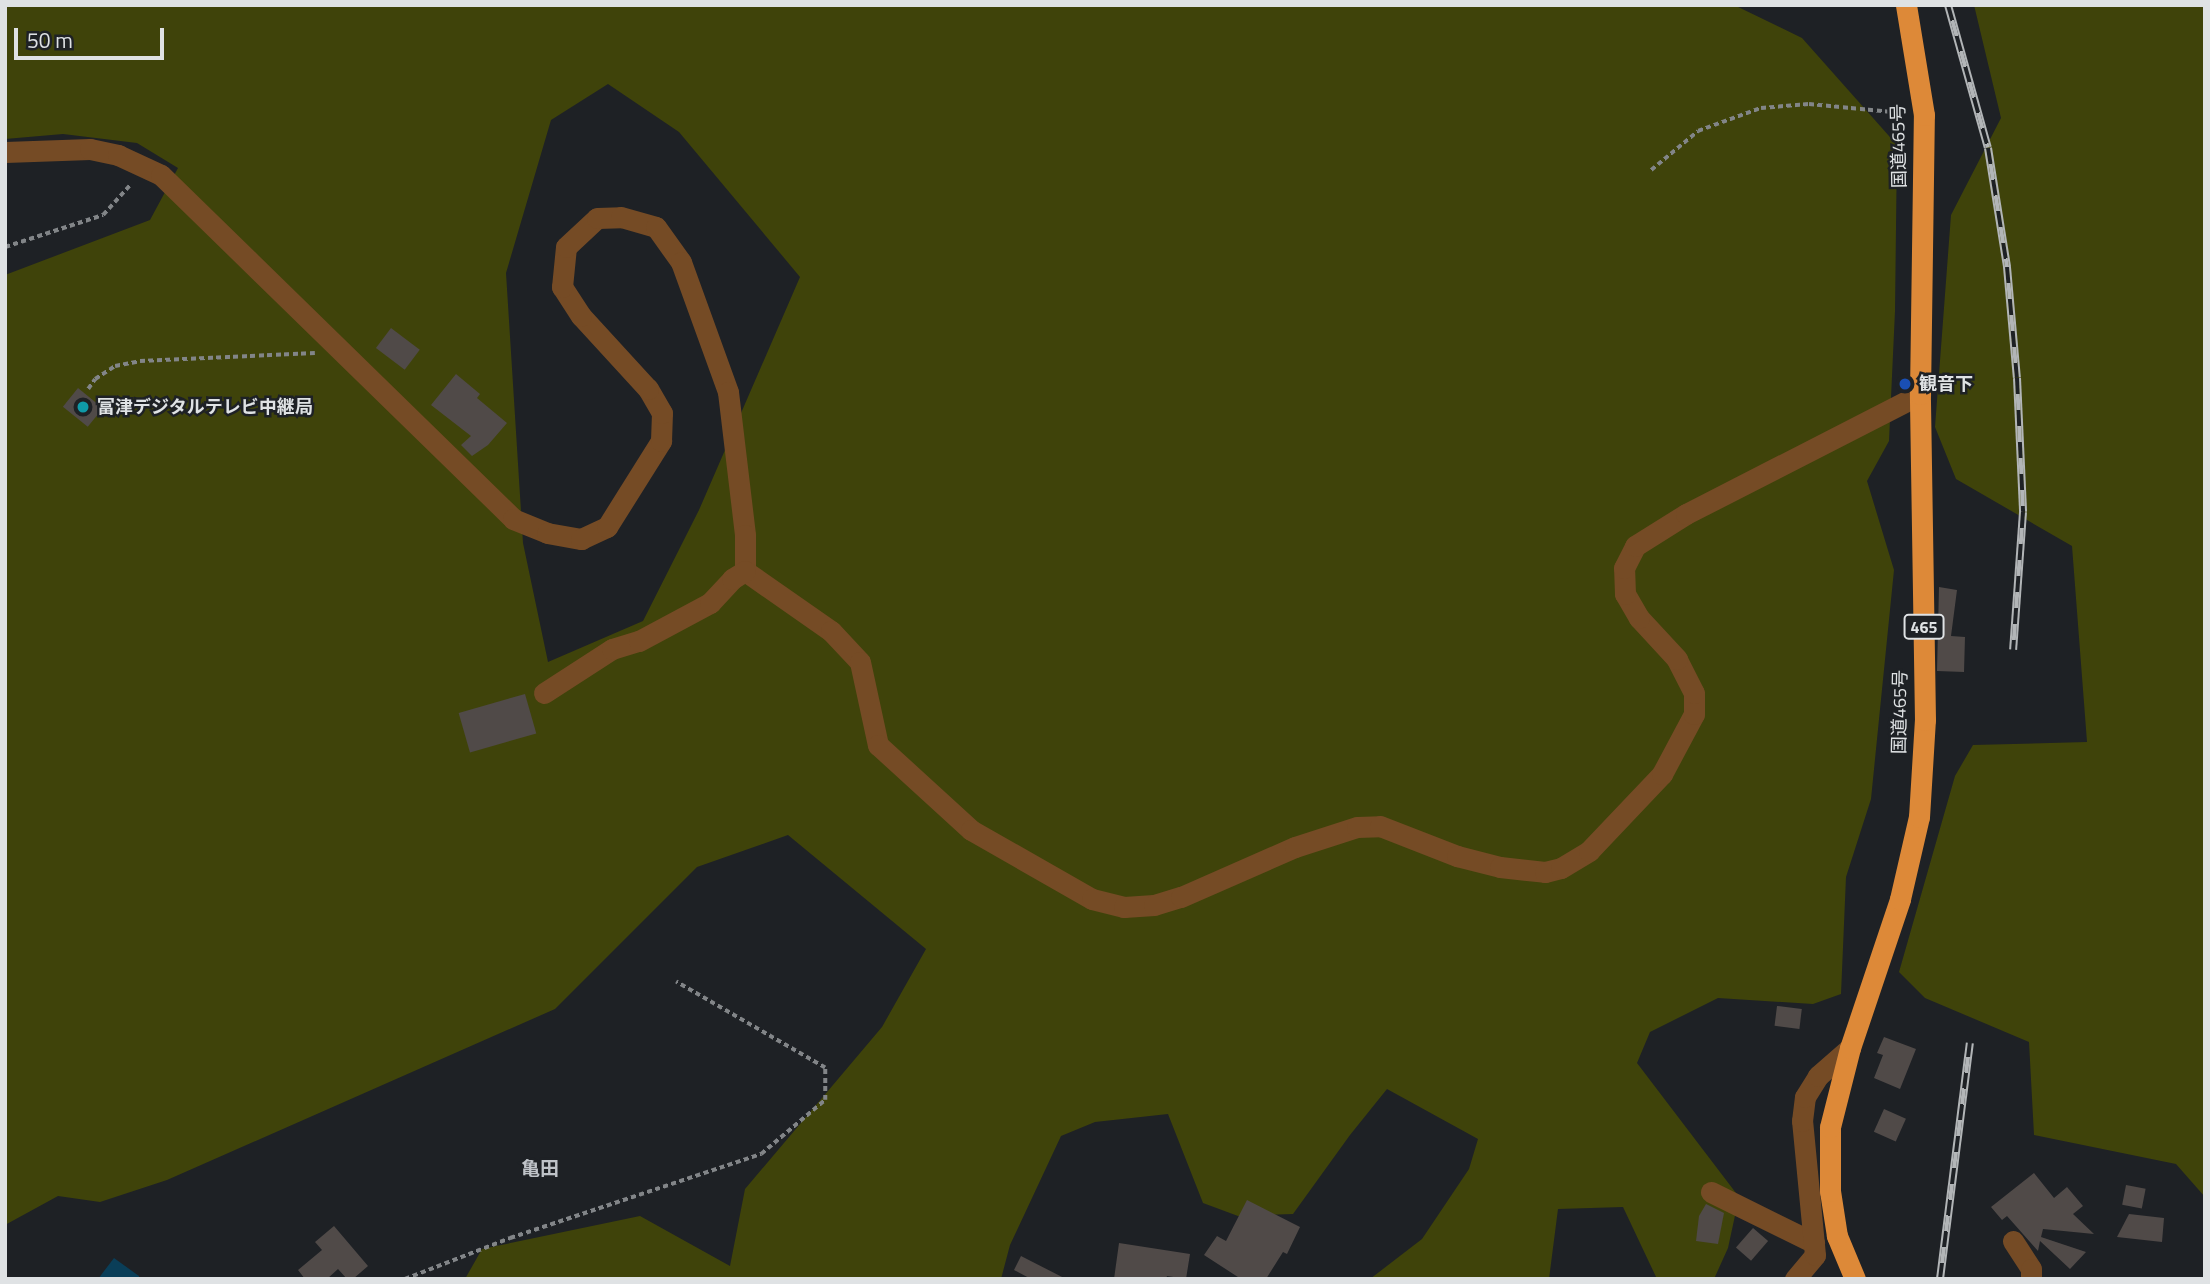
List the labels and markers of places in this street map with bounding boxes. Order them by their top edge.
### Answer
place label: 観音下 [1919,373,1973,395]
marker: 観音下 [1897,376,1913,392]
place label: 富津デジタルテレビ中継局 [97,396,313,418]
marker: 富津デジタルテレビ中継局 [75,399,91,415]

